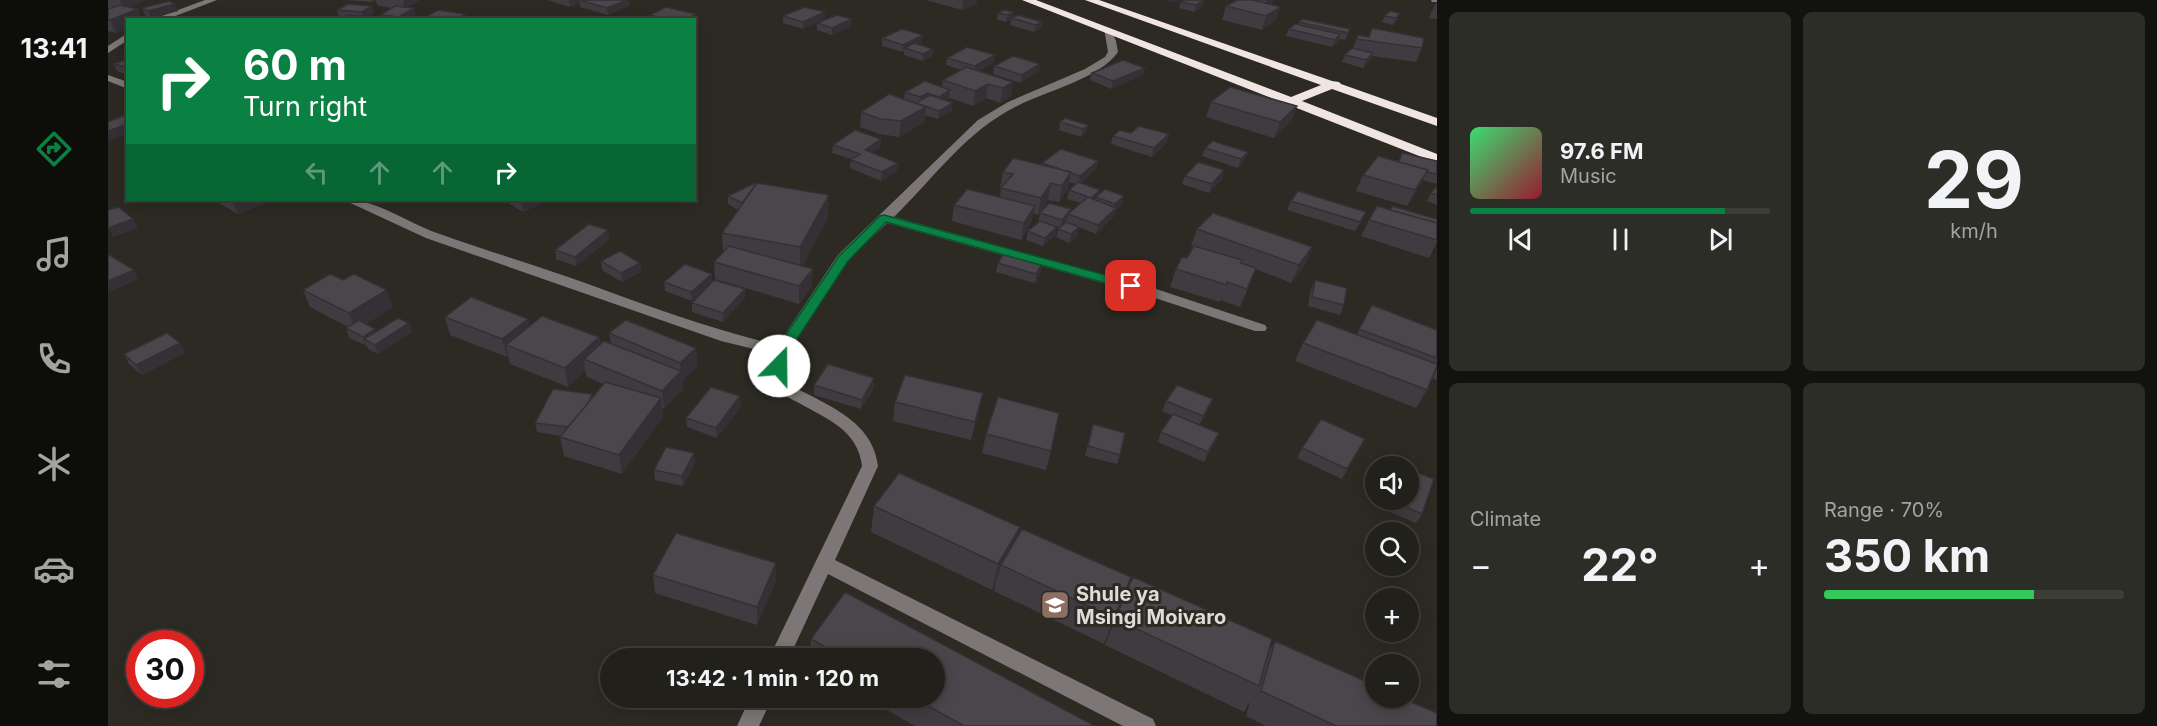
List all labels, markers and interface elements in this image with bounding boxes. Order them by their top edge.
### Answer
text: 13:41 [21,32,87,65]
text: 60 m [243,39,347,90]
icon: right [144,42,222,120]
text: Turn right [243,90,367,123]
icon: directions [33,128,75,170]
text: 29 [1924,132,2024,227]
text: 97.6 FM [1560,138,1644,164]
icon: left [300,156,333,189]
icon: ahead [363,156,396,189]
icon: ahead [426,156,459,189]
icon: right [489,156,522,189]
text: Music [1560,164,1617,188]
text: km/h [1950,219,1998,243]
icon: previous [1504,223,1537,256]
icon: pause [1604,223,1637,256]
icon: next [1704,223,1737,256]
icon: music [33,233,75,275]
pin [1105,260,1156,311]
icon: arrive [1114,269,1147,302]
position arrow [747,334,811,398]
icon: phone [33,338,75,380]
icon: climate [33,443,75,485]
map controls [1365,456,1419,708]
button: sound [1365,456,1419,510]
text: Range · 70% [1824,498,1944,522]
text: Climate [1470,507,1541,531]
button: search [1365,522,1419,576]
text: 350 km [1824,528,1990,583]
text: 22° [1581,537,1659,592]
text: − [1470,545,1492,585]
text: + [1748,545,1770,585]
icon: car [33,548,75,590]
place label: Shule ya Msingi Moivaro [1076,582,1226,629]
button: + [1365,588,1419,642]
school or university icon: Shule ya Msingi Moivaro [1039,589,1071,621]
speed limit sign: 30 [126,630,204,708]
icon: filters [33,653,75,695]
button: − [1365,654,1419,708]
text: 13:42 · 1 min · 120 m [666,665,879,691]

